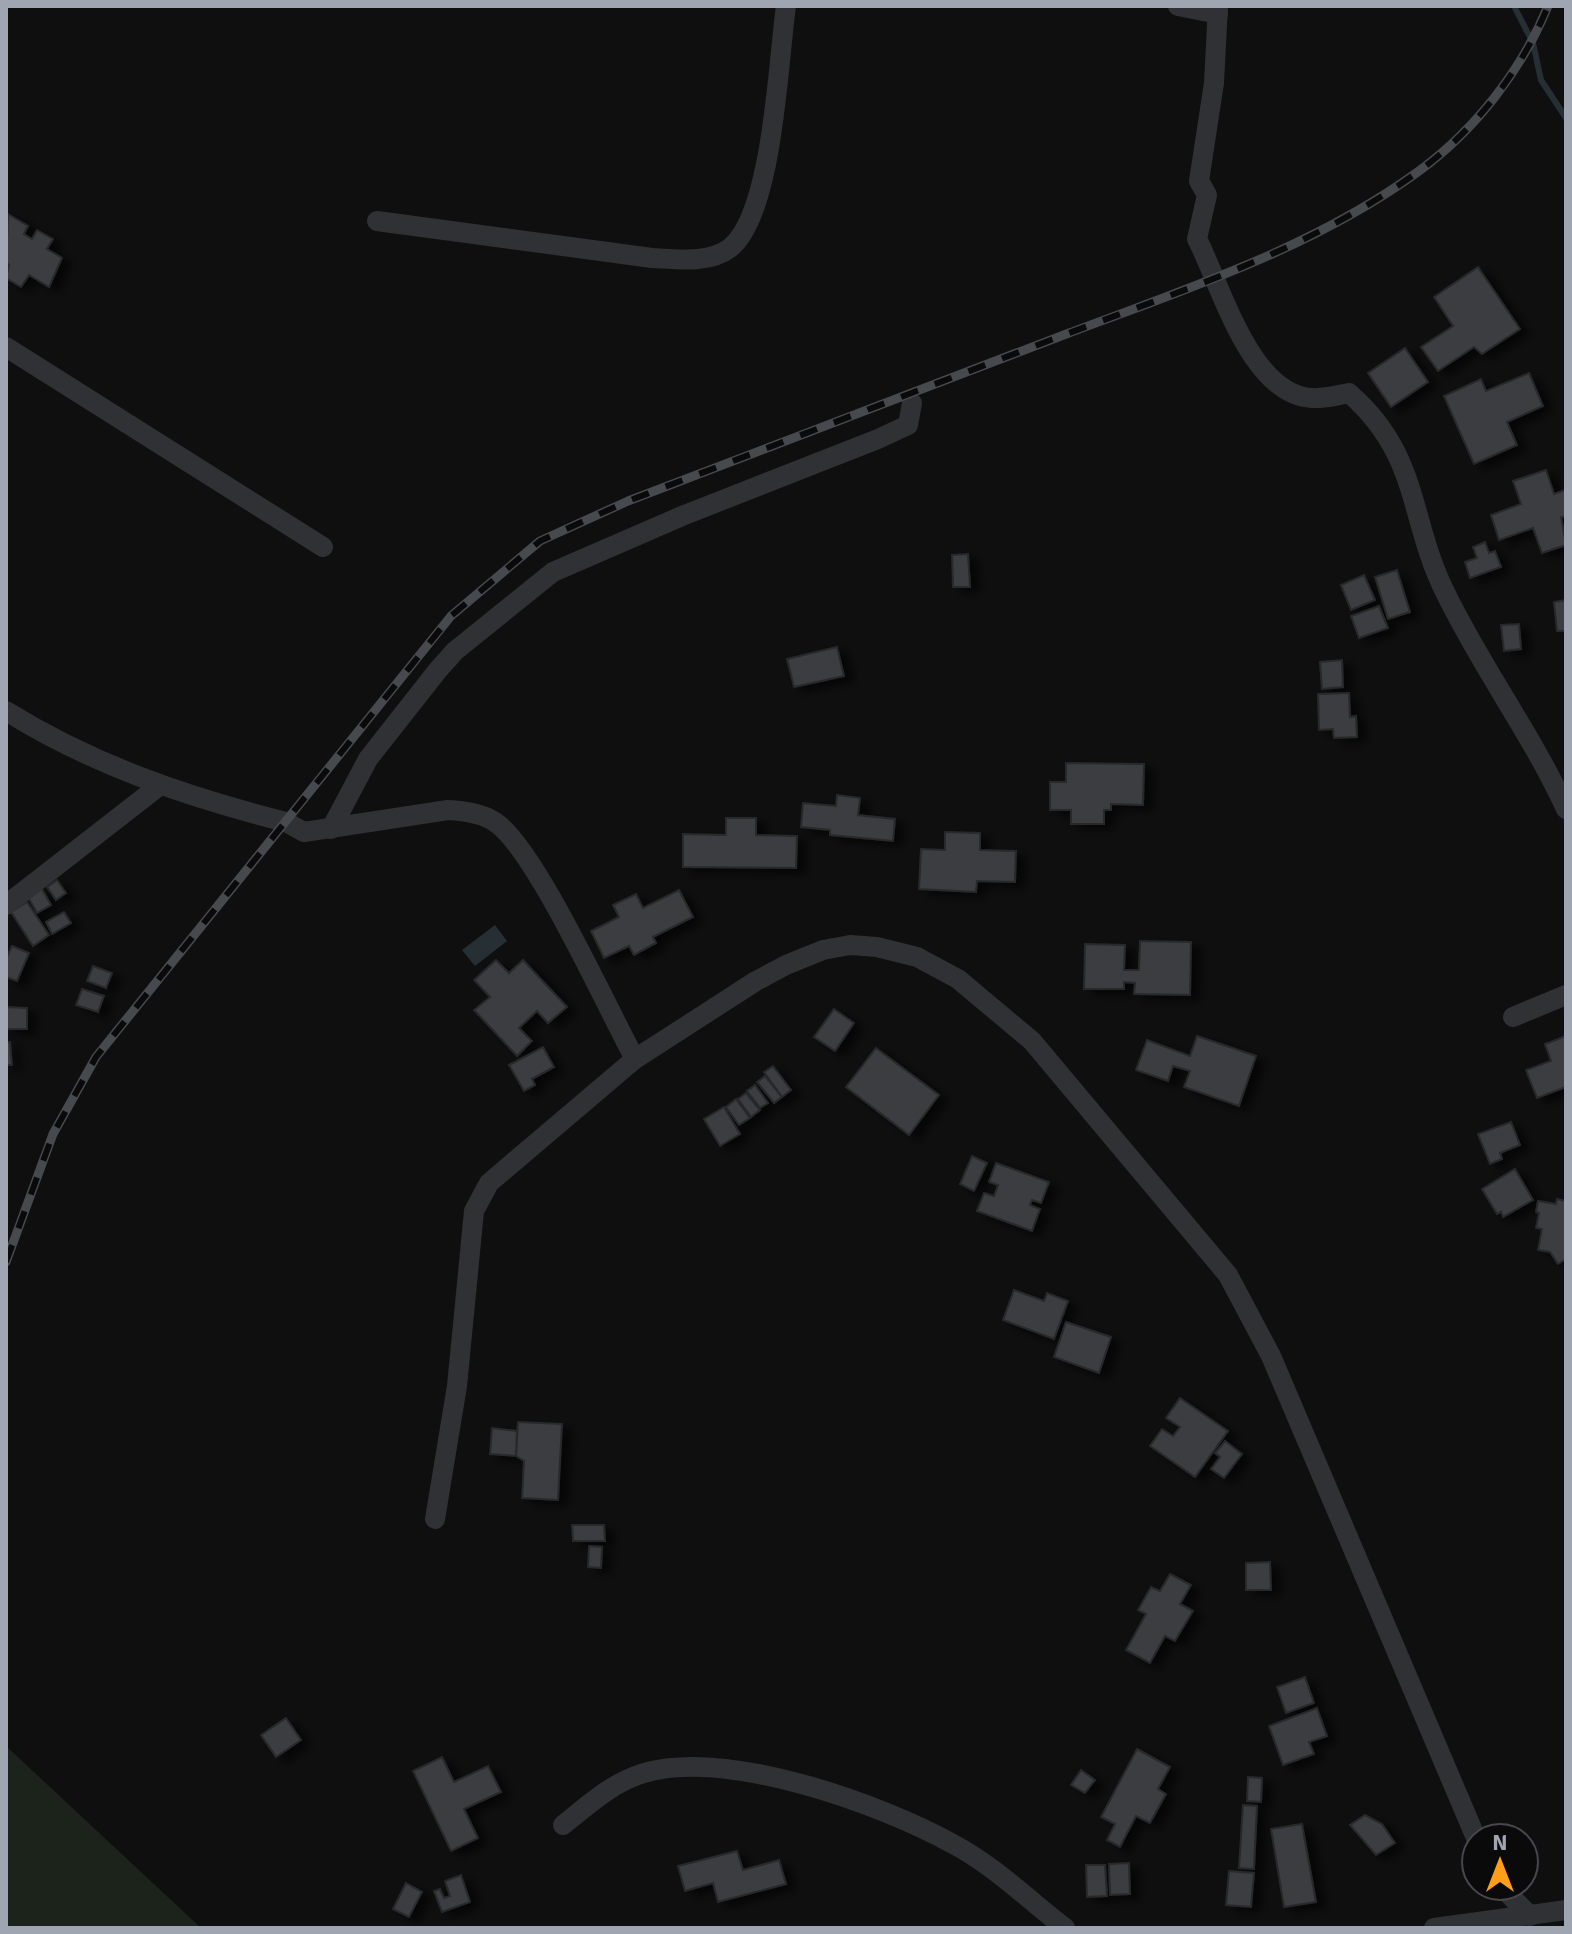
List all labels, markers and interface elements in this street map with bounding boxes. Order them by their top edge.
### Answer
north arrow [1460,1822,1540,1902]
text: N [1492,1829,1508,1856]

